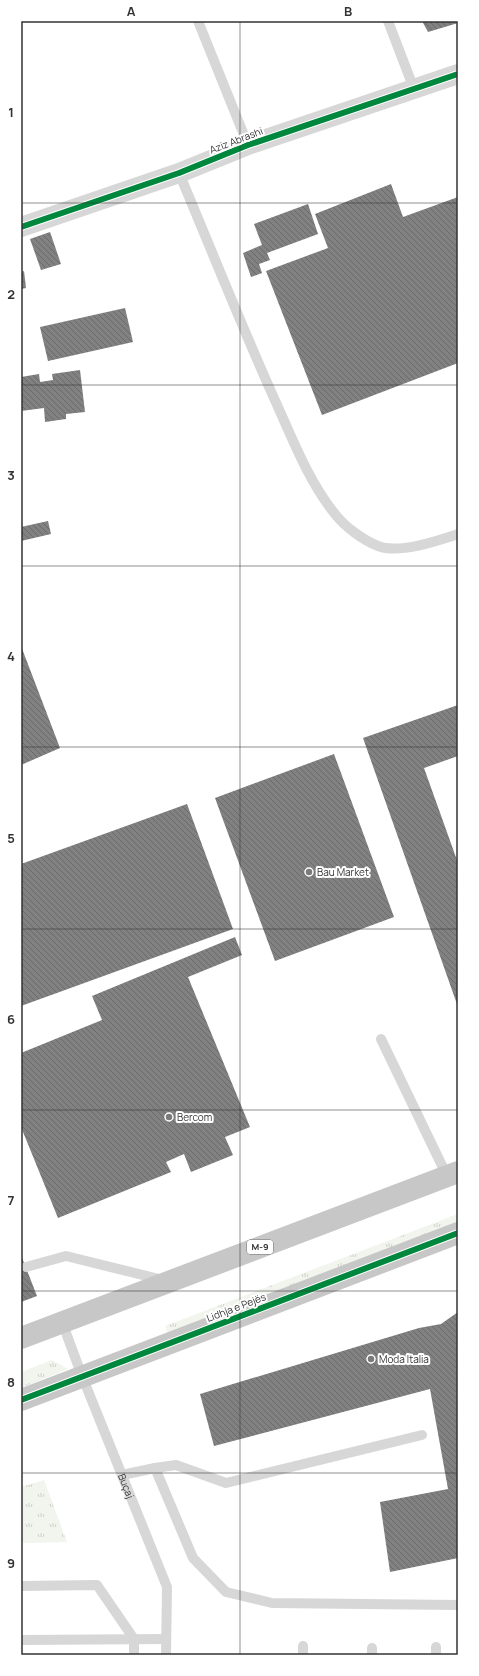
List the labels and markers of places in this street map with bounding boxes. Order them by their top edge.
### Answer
place label: Bau Market [317,865,369,879]
marker: Bau Market [304,867,314,877]
place label: Bercom [177,1110,212,1124]
marker: Bercom [164,1112,174,1122]
place label: Moda Italia [379,1352,429,1366]
marker: Moda Italia [366,1354,376,1364]

